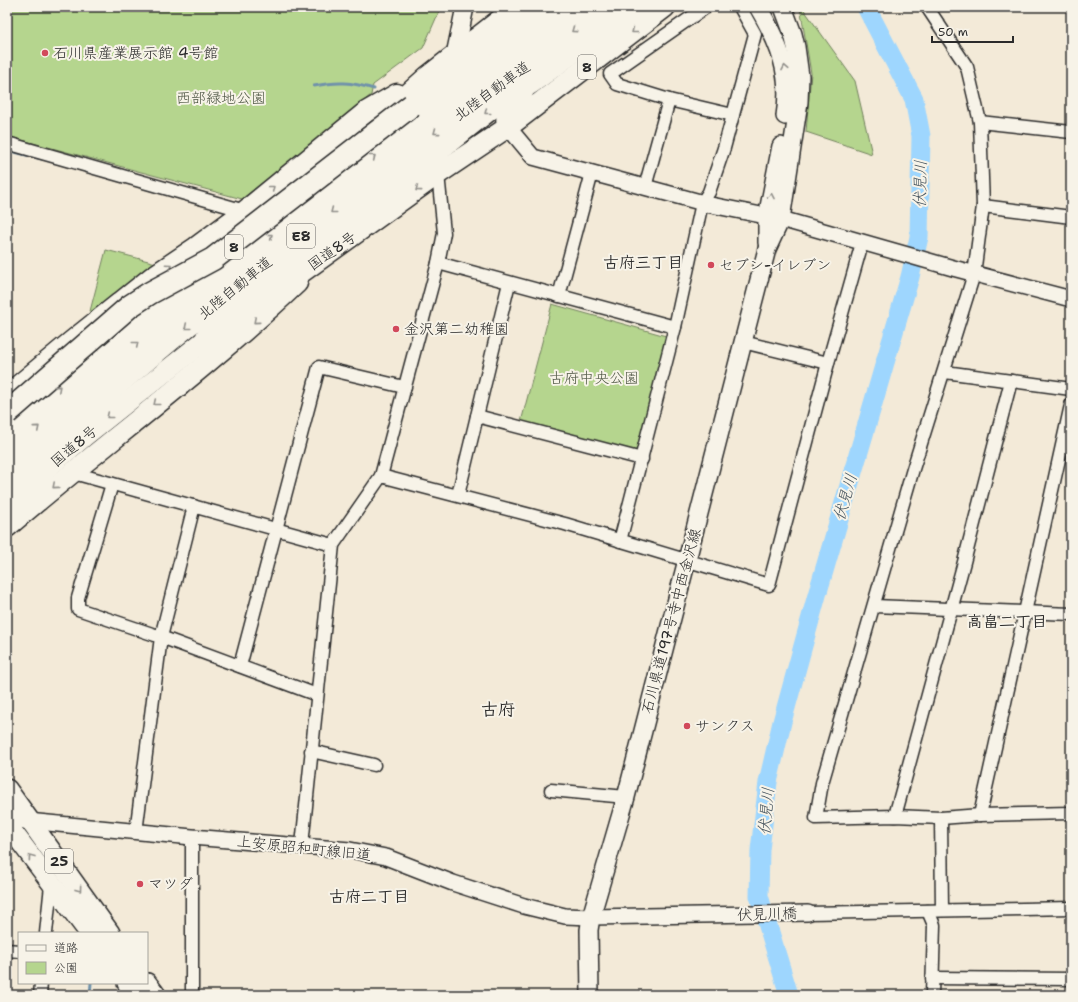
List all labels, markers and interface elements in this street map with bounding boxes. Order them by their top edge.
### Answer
scale bar [932,18,1013,44]
text: 50 m [938,24,968,40]
one-way arrow [572,25,579,32]
one-way arrow [631,26,638,33]
place label: 石川県産業展示館 4号館 [53,43,219,63]
marker: 石川県産業展示館 4号館 [40,48,50,58]
road number: 8 [578,55,596,79]
street label: 北陸自動車道 [450,56,534,126]
one-way arrow [781,65,789,71]
park label: 西部緑地公園 [176,88,266,108]
one-way arrow [485,107,492,114]
one-way arrow [433,127,440,134]
one-way arrow [368,155,375,162]
water label: 伏見川 [909,160,931,208]
one-way arrow [416,184,423,191]
one-way arrow [268,186,275,193]
one-way arrow [766,193,775,199]
one-way arrow [330,207,337,214]
road number: E8 [287,224,315,248]
street label: 国道8号 [304,227,360,275]
one-way arrow [265,234,272,241]
road number: 8 [225,235,243,259]
street label: 北陸自動車道 [194,252,276,324]
district label: 古府三丁目 [603,252,683,273]
place label: セブン-イレブン [719,255,831,275]
marker: セブン-イレブン [706,260,716,270]
one-way arrow [164,264,171,271]
one-way arrow [254,316,261,323]
place label: 金沢第二幼稚園 [404,319,509,339]
one-way arrow [184,322,192,329]
marker: 金沢第二幼稚園 [391,324,401,334]
one-way arrow [131,342,138,349]
park label: 古府中央公園 [549,368,639,388]
one-way arrow [53,386,61,393]
one-way arrow [153,399,160,406]
one-way arrow [106,412,113,419]
street label: 国道8号 [46,420,102,472]
one-way arrow [32,426,39,433]
water label: 伏見川 [828,471,862,523]
one-way arrow [53,481,60,488]
street label: 石川県道197号寺中西金沢線 [637,526,705,716]
district label: 高畠二丁目 [967,611,1047,632]
district label: 古府 [481,698,515,720]
place label: サンクス [695,716,755,736]
marker: サンクス [682,721,692,731]
water label: 伏見川 [753,786,779,836]
street label: 上安原昭和町線旧道 [236,831,372,865]
road number: 25 [45,849,73,873]
one-way arrow [29,855,36,862]
place label: マツダ [148,874,193,894]
marker: マツダ [135,879,145,889]
one-way arrow [74,885,82,892]
district label: 古府二丁目 [329,886,409,907]
street label: 伏見川橋 [737,903,797,925]
legend [18,932,148,984]
text: 道路 [54,940,78,956]
text: 公園 [54,960,78,976]

